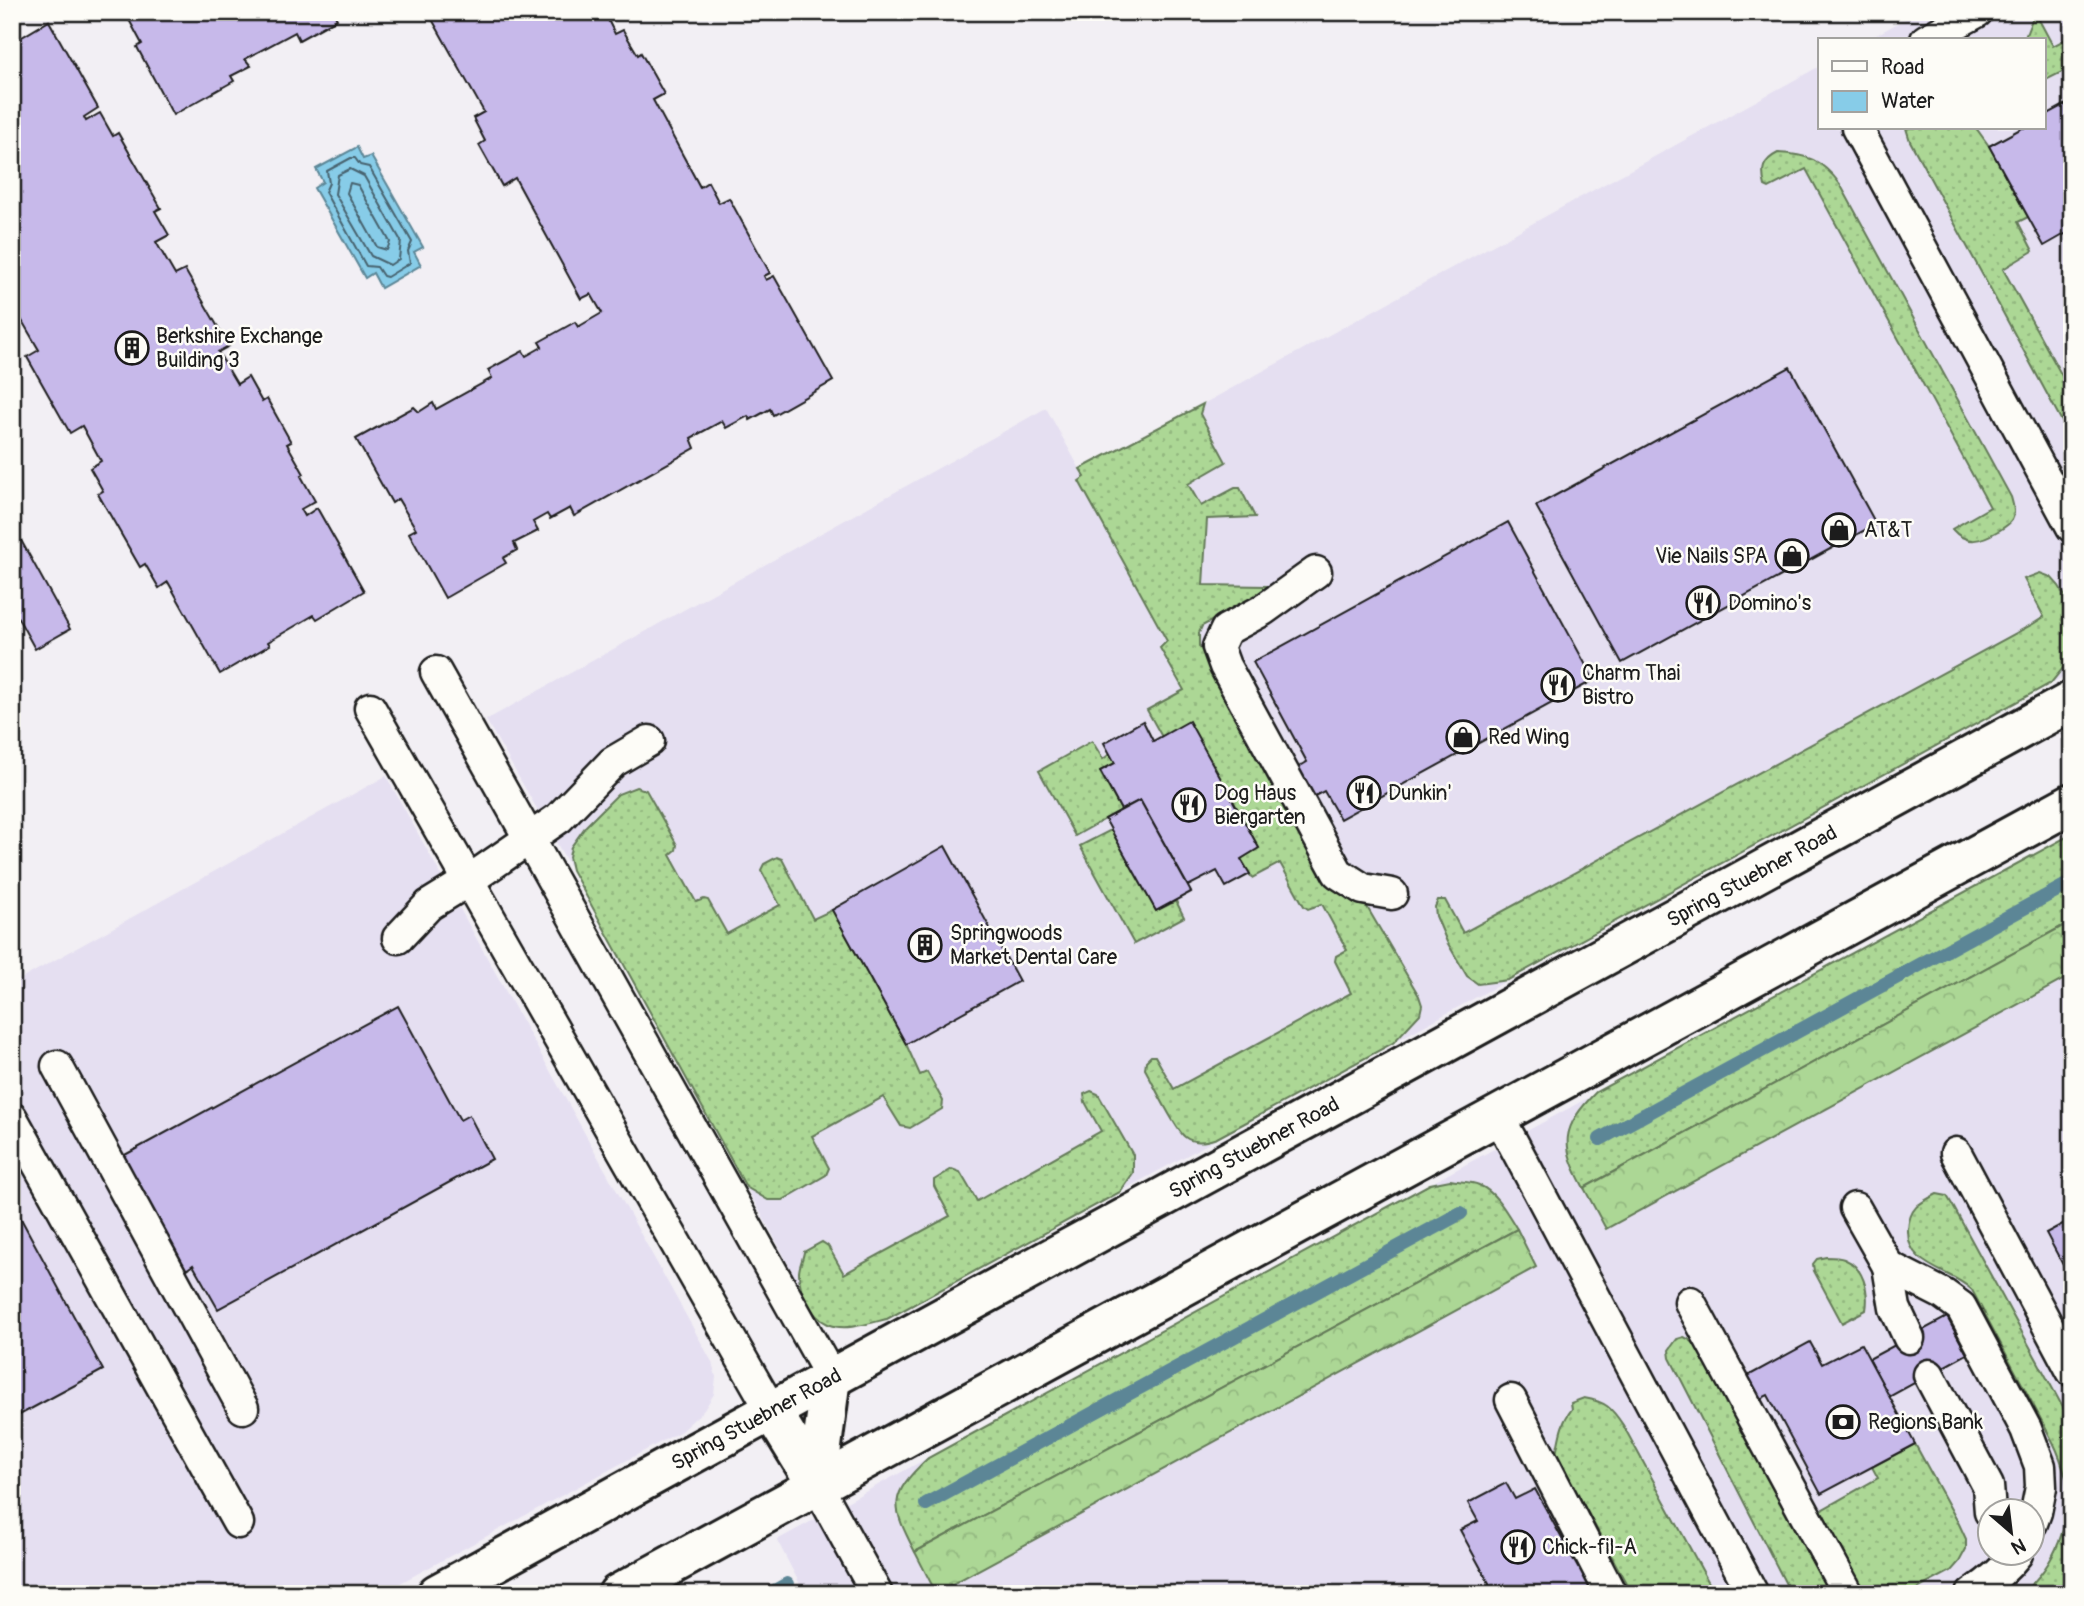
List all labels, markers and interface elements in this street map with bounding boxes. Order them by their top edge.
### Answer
legend [1818,38,2046,130]
text: Road [1881,54,1925,81]
text: Water [1881,88,1935,115]
place label: Berkshire Exchange Building 3 [156,323,323,374]
building icon: Berkshire Exchange Building 3 [113,329,151,367]
shop icon: AT&T [1820,511,1858,549]
place label: AT&T [1864,517,1913,544]
shop icon: Vie Nails SPA [1773,537,1811,575]
place label: Vie Nails SPA [1655,543,1768,570]
restaurant icon: Domino's [1684,584,1722,622]
place label: Domino's [1728,590,1812,617]
place label: Charm Thai Bistro [1582,660,1681,711]
restaurant icon: Charm Thai Bistro [1539,666,1577,704]
shop icon: Red Wing [1444,718,1482,756]
place label: Red Wing [1488,724,1569,751]
restaurant icon: Dunkin' [1345,774,1383,812]
place label: Dog Haus Biergarten [1214,780,1306,831]
place label: Dunkin' [1388,780,1452,807]
restaurant icon: Dog Haus Biergarten [1170,786,1208,824]
street label: Spring Stuebner Road [1662,819,1842,934]
place label: Springwoods Market Dental Care [950,920,1118,971]
building icon: Springwoods Market Dental Care [906,926,944,964]
street label: Spring Stuebner Road [1164,1091,1344,1205]
street label: Spring Stuebner Road [667,1362,846,1477]
bank icon: Regions Bank [1824,1403,1862,1441]
place label: Regions Bank [1868,1409,1983,1436]
north arrow [1976,1498,2046,1568]
restaurant icon: Chick-fil-A [1499,1528,1537,1566]
text: N [2007,1533,2030,1560]
place label: Chick-fil-A [1542,1534,1637,1561]

